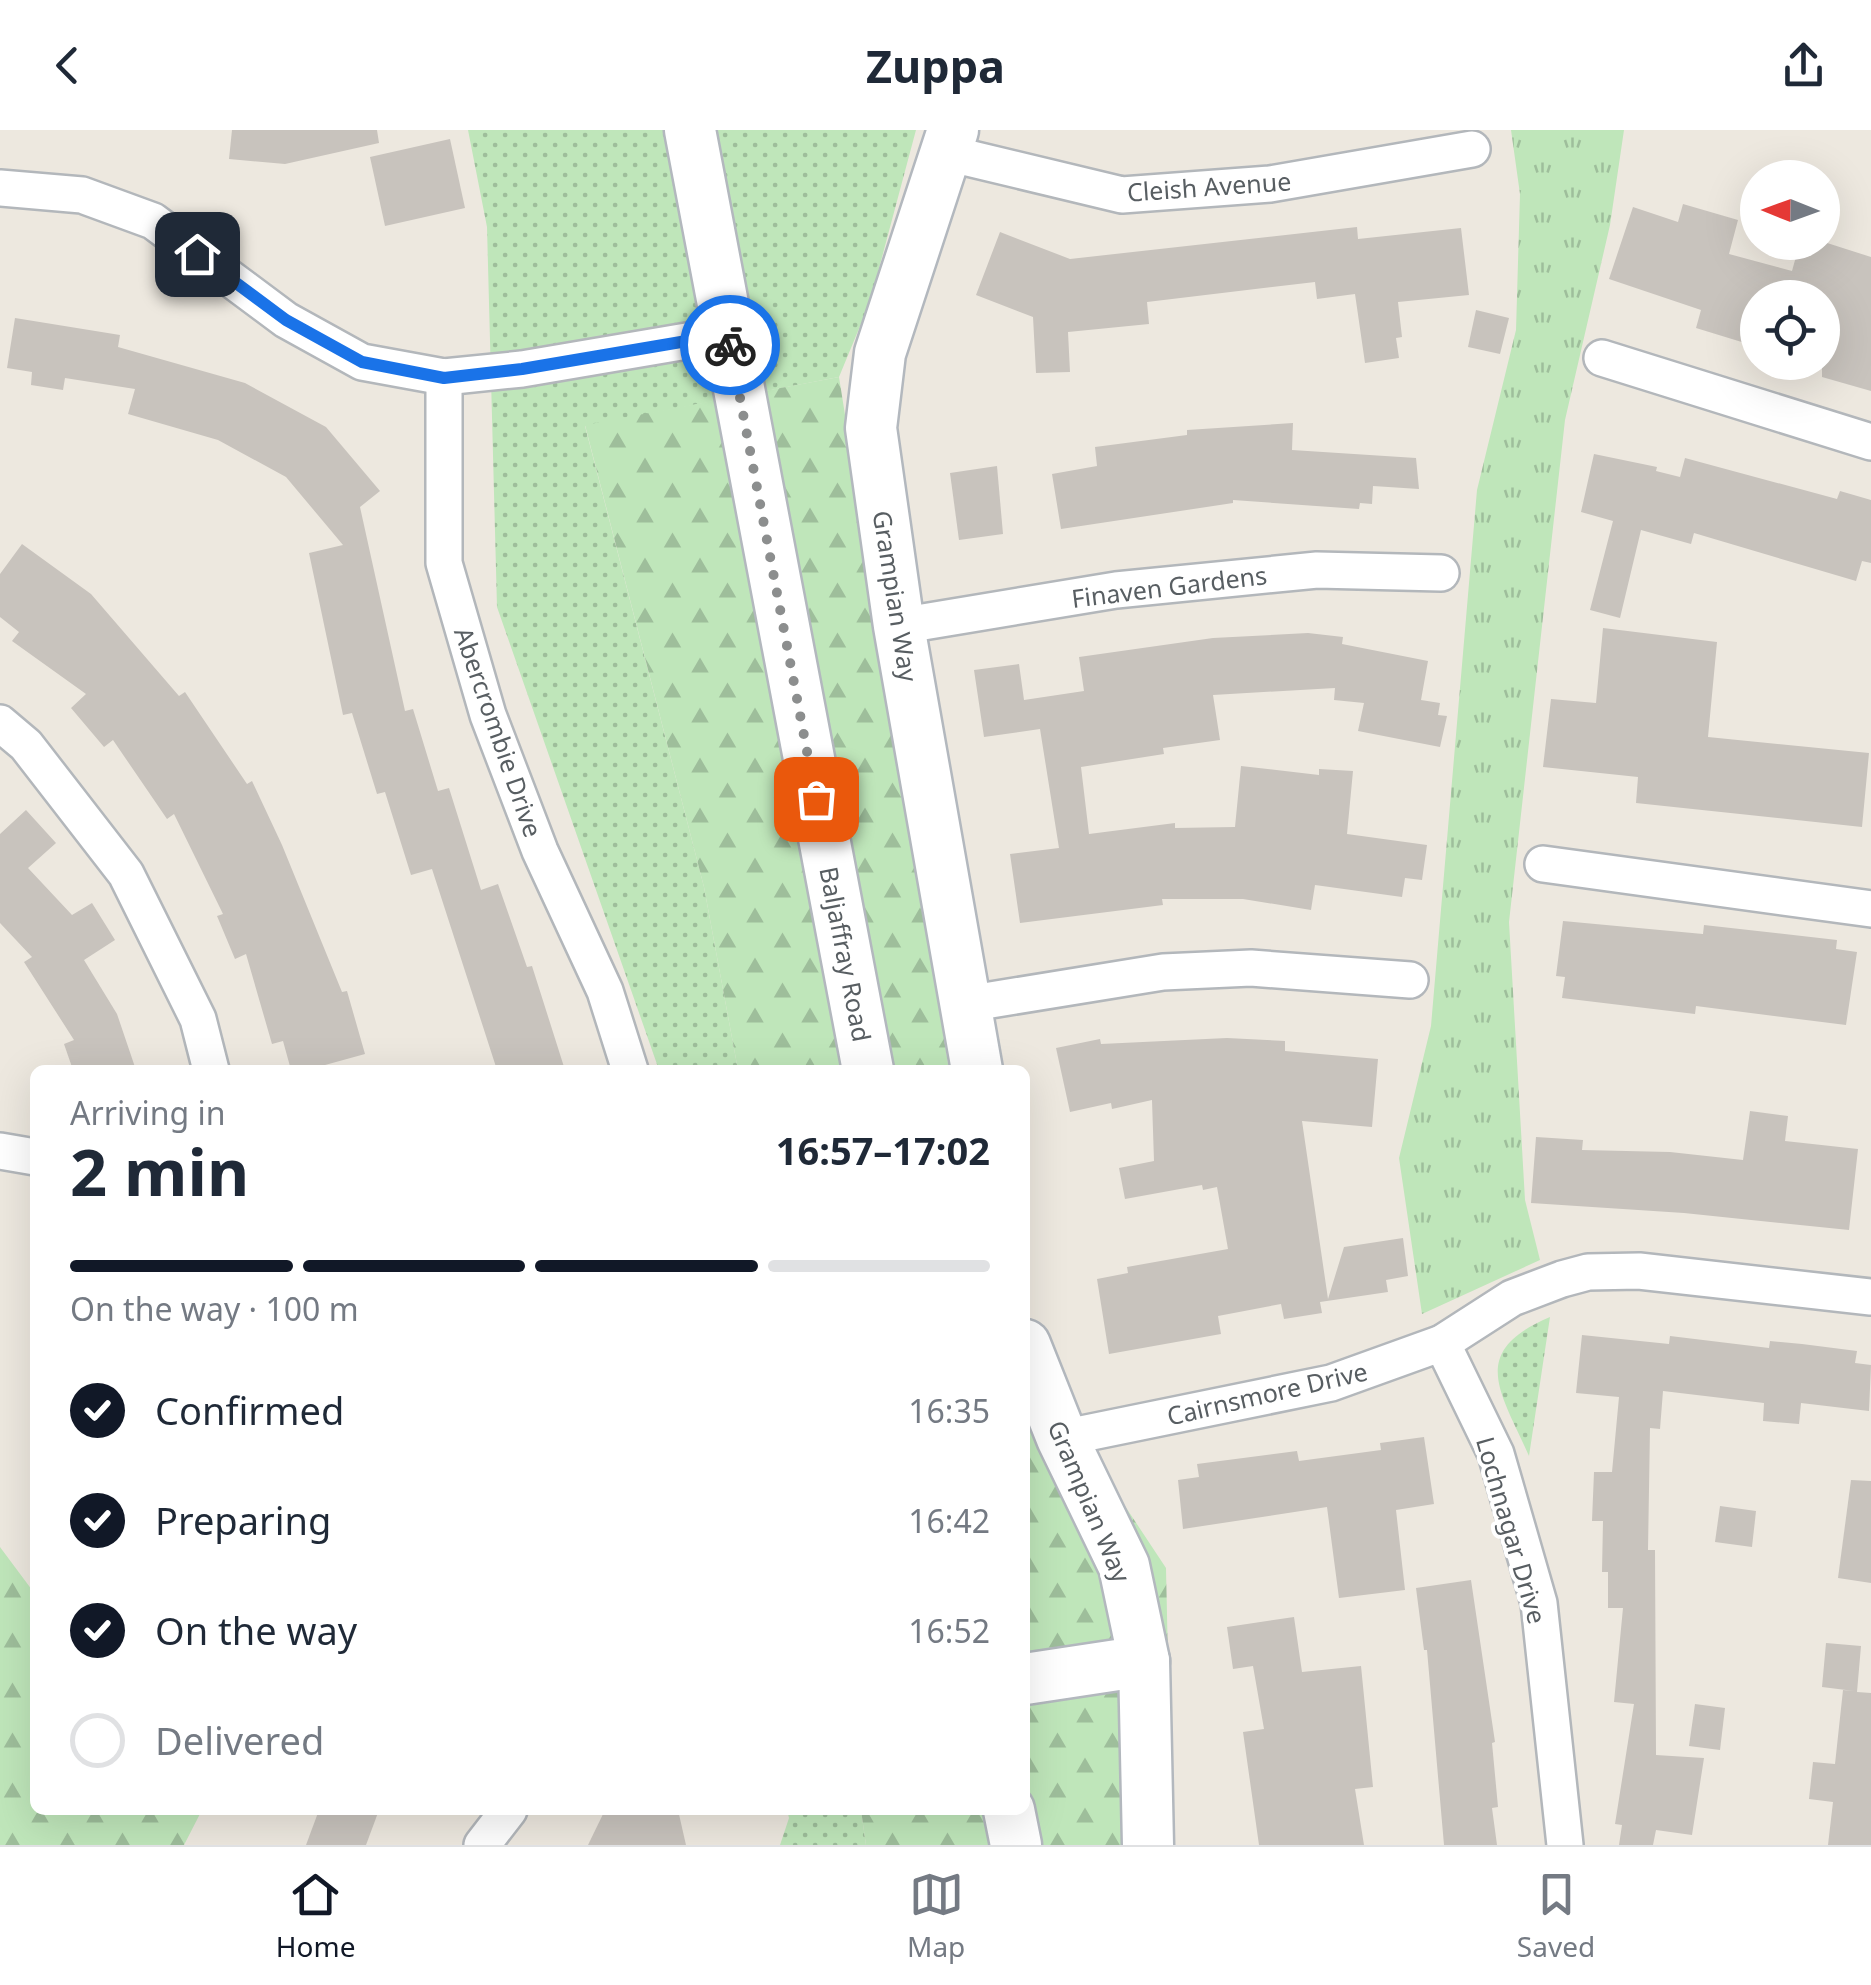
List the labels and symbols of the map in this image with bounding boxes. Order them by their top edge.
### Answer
north arrow [1740,160,1840,260]
street label: Cleish Avenue [1126,163,1292,209]
pin [155,212,240,297]
courier [680,295,780,395]
street label: Grampian Way [866,508,926,684]
street label: Finaven Gardens [1069,557,1269,615]
street label: Abercrombie Drive [447,623,551,841]
pin [774,757,859,842]
street label: Baljaffray Road [812,864,880,1044]
street label: Cairnsmore Drive [1163,1353,1371,1433]
street label: Grampian Way [1041,1415,1139,1587]
street label: Lochnagar Drive [1469,1432,1555,1628]

